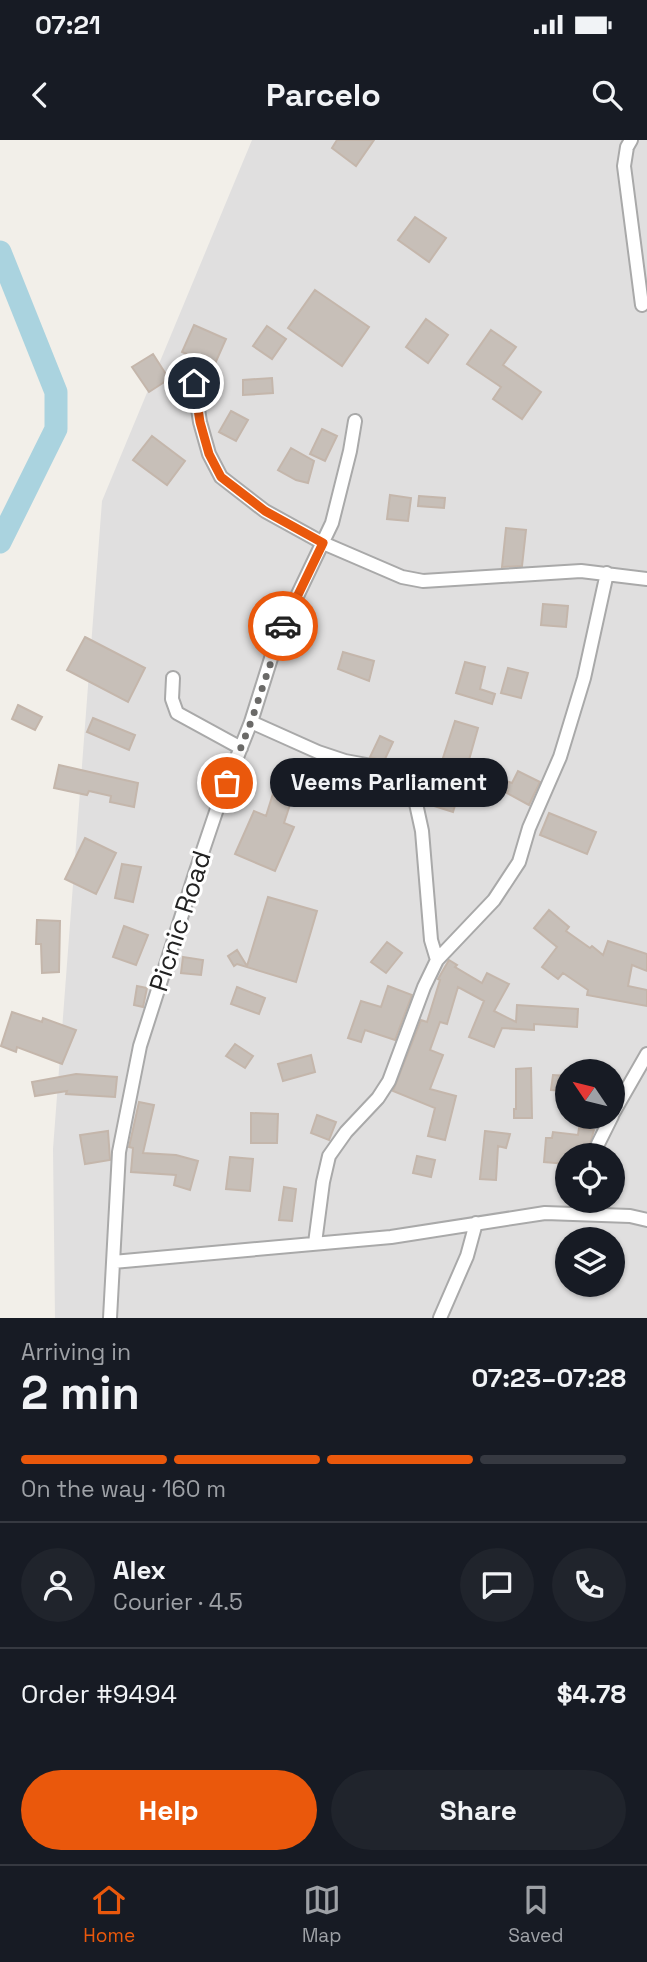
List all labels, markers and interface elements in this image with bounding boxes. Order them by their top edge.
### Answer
text: 07:21 [35,8,101,42]
text: Parcelo [266,75,381,115]
icon: back [21,76,59,114]
icon: search [588,76,626,114]
pin [164,353,224,413]
icon: home [175,364,213,402]
courier [248,591,318,661]
icon: car [264,607,302,645]
pin [197,753,257,813]
callout: Veems Parliament [269,758,507,808]
icon: bag [208,764,246,802]
text: Veems Parliament [291,767,487,797]
street label: Picnic Road [141,846,219,996]
north arrow [555,1059,625,1129]
map controls [555,1059,625,1297]
button: locate [555,1143,625,1213]
button: layers [555,1227,625,1297]
text: Arriving in [21,1337,131,1367]
text: 07:23–07:28 [472,1361,626,1395]
text: 2 min [21,1364,140,1422]
text: On the way · 160 m [21,1474,226,1504]
button: person [21,1548,95,1622]
button: chat [460,1548,534,1622]
button: phone [552,1548,626,1622]
text: Alex [113,1553,166,1587]
text: Courier · 4.5 [113,1587,243,1617]
text: Order #9494 [21,1677,177,1711]
text: $4.78 [557,1677,626,1711]
button: Help [21,1770,317,1850]
button: Share [331,1770,626,1850]
tab: Home [83,1881,135,1948]
tab: Map [302,1881,341,1948]
tab: Saved [508,1881,564,1948]

